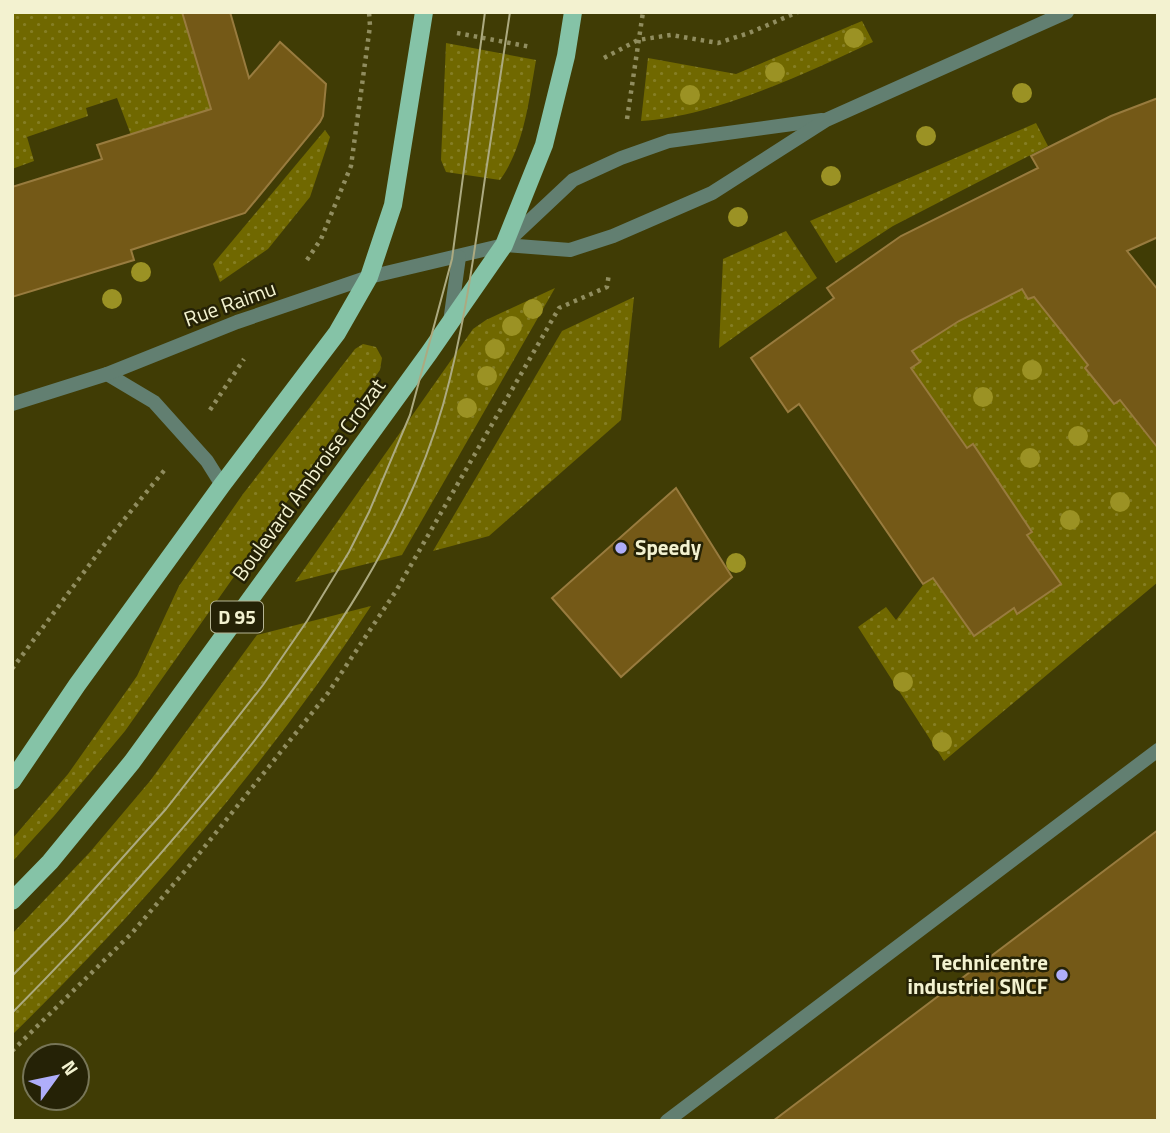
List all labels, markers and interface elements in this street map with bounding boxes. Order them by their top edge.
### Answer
street label: Rue Raimu [179,272,280,335]
street label: Boulevard Ambroise Croizat [224,371,393,588]
place label: Speedy [635,531,702,563]
marker: Speedy [613,540,629,556]
road number: D 95 [211,602,263,632]
place label: Technicentre industriel SNCF [908,946,1048,1002]
marker: Technicentre industriel SNCF [1054,967,1070,983]
north arrow [21,1042,91,1112]
text: N [55,1054,86,1081]

